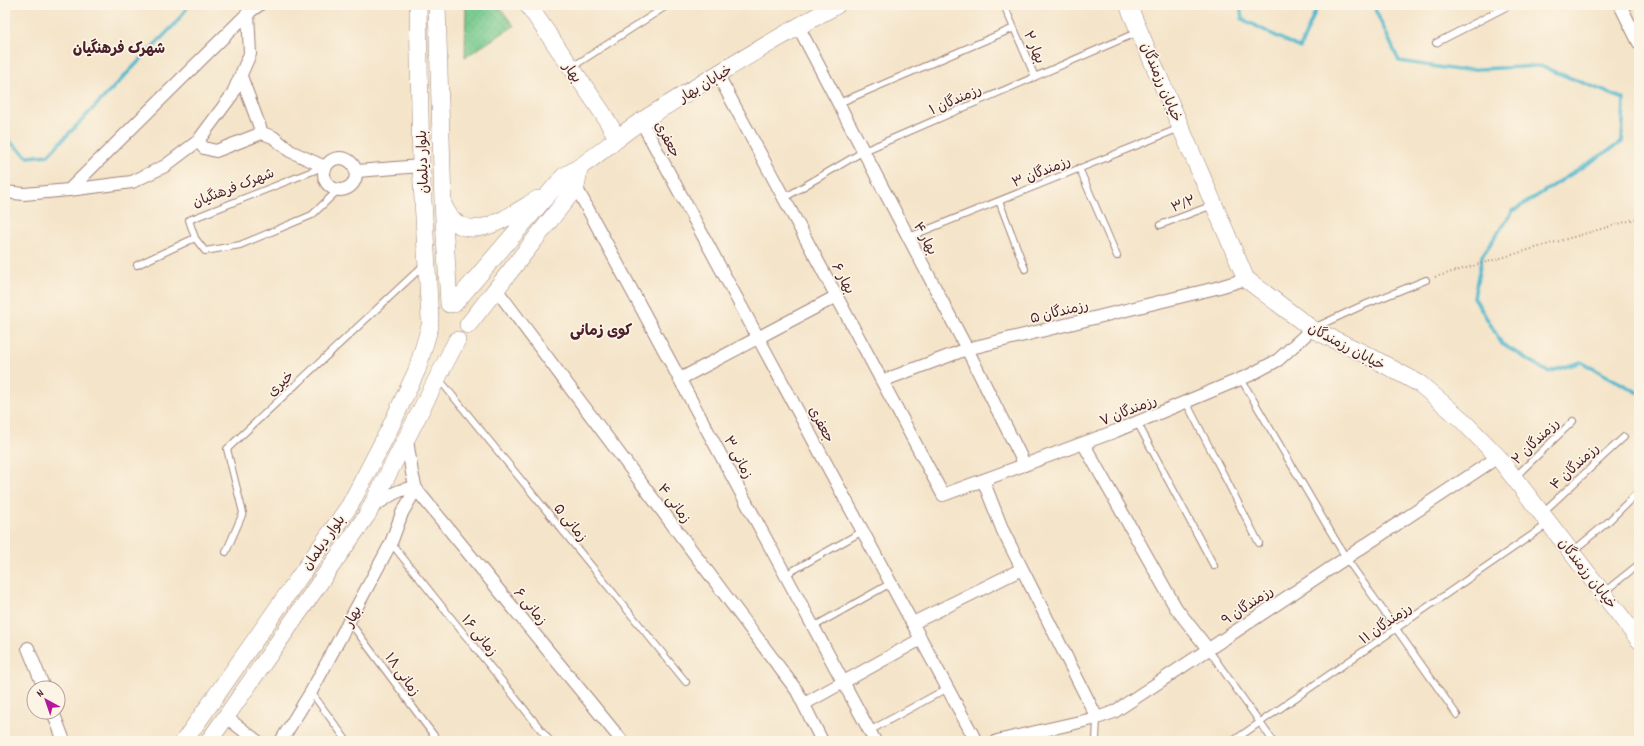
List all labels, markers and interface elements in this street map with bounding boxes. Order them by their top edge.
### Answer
street label: بهار ۲ [1017,28,1049,67]
district label: شهرک فرهنگیان [73,38,165,61]
street label: خیابان رزمندگان [1134,40,1186,126]
street label: بهار [556,58,586,88]
street label: خیابان بهار [675,61,737,109]
street label: رزمندگان ۱ [927,80,985,121]
street label: جعفری [648,118,684,162]
street label: بلوار دیلمان [413,130,435,194]
street label: رزمندگان ۳ [1009,152,1074,194]
street label: شهرک فرهنگیان [190,164,278,214]
street label: ۳/۲ [1168,191,1199,219]
street label: بهار ۴ [907,219,941,259]
street label: بهار ۶ [826,260,859,298]
street label: رزمندگان ۵ [1028,296,1091,330]
street label: خیابان رزمندگان [1304,319,1388,376]
district label: کوی زمانی [570,321,632,343]
street label: خیری [263,367,299,402]
street label: رزمندگان ۷ [1097,391,1160,432]
street label: جعفری [802,403,838,447]
street label: رزمندگان ۲ [1508,415,1565,470]
street label: زمانی ۳ [718,433,757,483]
street label: رزمندگان ۴ [1546,439,1604,495]
street label: زمانی ۴ [652,480,695,528]
street label: زمانی ۵ [548,500,591,547]
street label: بلوار دیلمان [298,511,351,575]
street label: خیابان رزمندگان [1552,535,1620,614]
street label: رزمندگان ۹ [1218,582,1278,631]
street label: زمانی ۶ [508,584,551,630]
street label: رزمندگان ۱۱ [1356,599,1417,650]
street label: بهار [339,603,368,632]
street label: زمانی ۱۶ [456,611,501,661]
street label: زمانی ۱۸ [379,649,424,701]
north arrow [26,680,66,720]
text: N [34,686,49,702]

